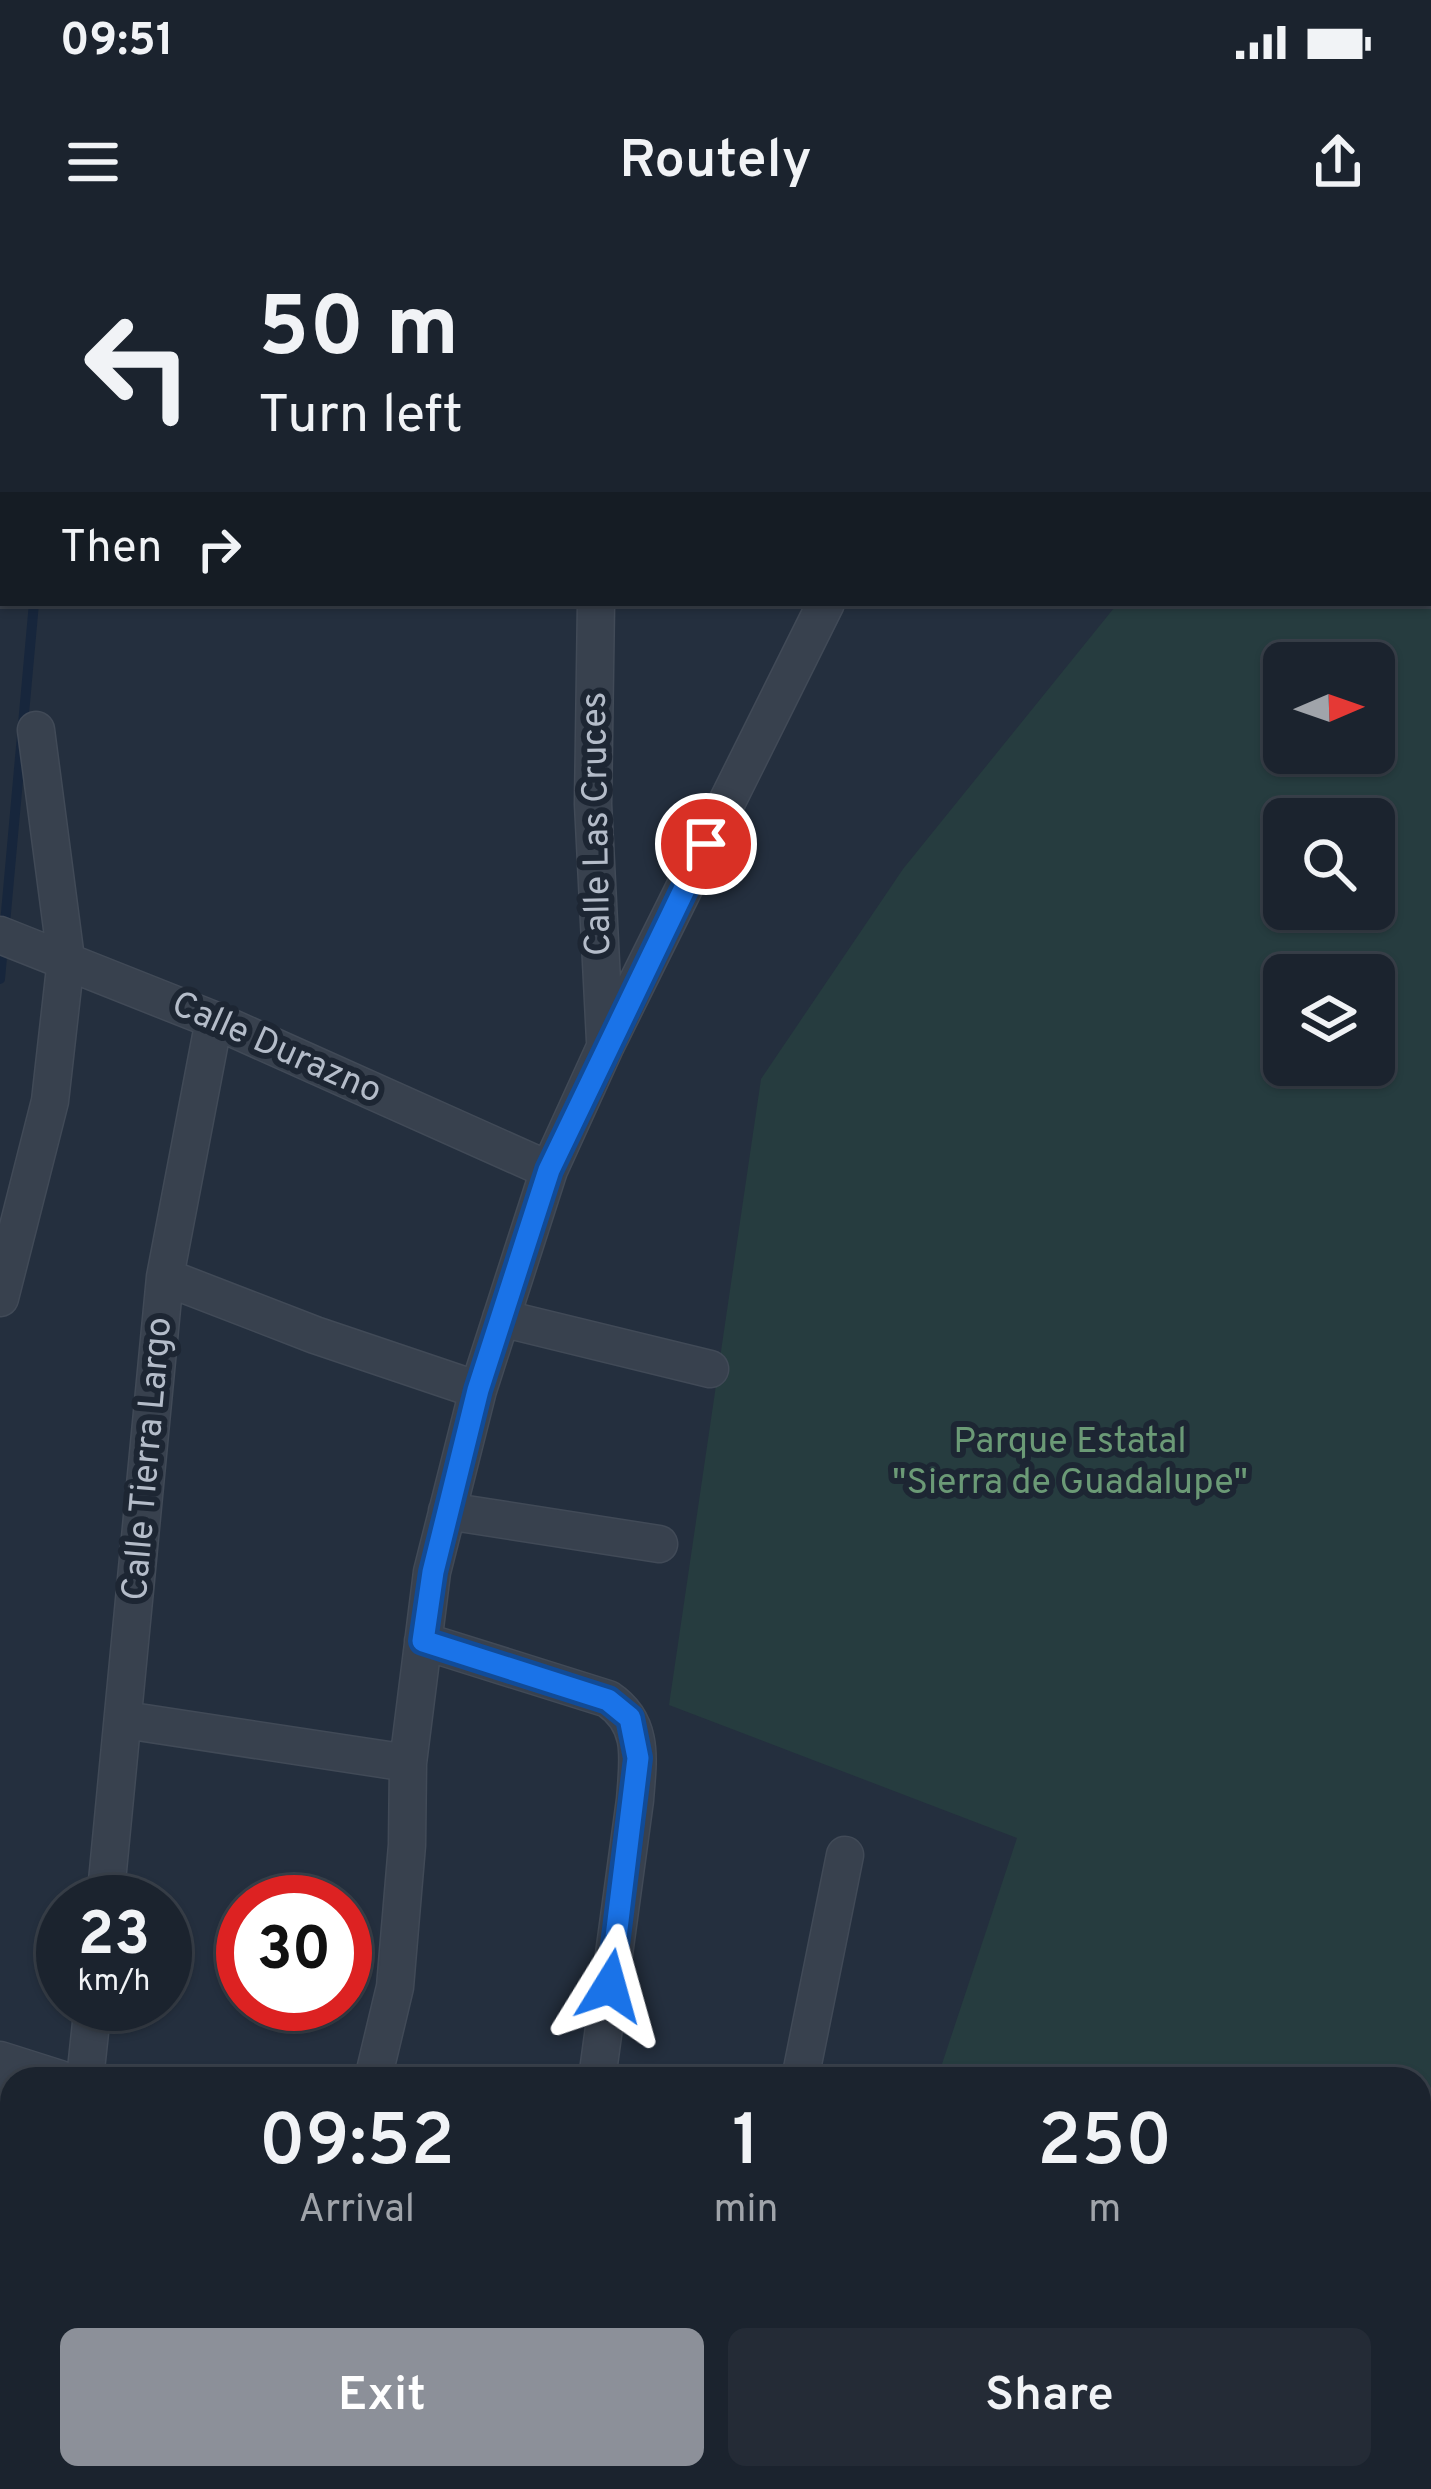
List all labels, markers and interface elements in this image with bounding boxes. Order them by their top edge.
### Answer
text: 09:51 [60,14,174,71]
text: Routely [619,128,812,197]
icon: menu [60,129,126,195]
icon: share [1305,129,1371,195]
text: 50 m [258,279,459,385]
icon: left [60,288,216,444]
text: Turn left [258,383,463,452]
icon: right [186,516,252,582]
text: Then [60,521,162,578]
north arrow [1263,642,1395,774]
map controls [1263,642,1395,1086]
street label: Calle Las Cruces [573,691,623,957]
pin [655,793,757,895]
button: search [1263,798,1395,930]
icon: arrive [673,811,739,877]
button: layers [1263,954,1395,1086]
street label: Calle Durazno [164,982,388,1116]
street label: Calle Tierra Largo [114,1315,184,1603]
park label: Parque Estatal "Sierra de Guadalupe" [892,1420,1248,1507]
speed limit sign: 30 [216,1875,372,2031]
text: 23 [78,1900,150,1976]
position arrow [547,1923,673,2049]
text: km/h [78,1964,150,2001]
text: 09:52 [259,2099,455,2191]
text: 1 [732,2099,760,2191]
text: 250 [1037,2099,1172,2191]
text: Arrival [299,2187,415,2236]
text: min [714,2187,778,2236]
text: m [1088,2187,1121,2236]
button: Exit [60,2328,704,2466]
button: Share [728,2328,1371,2466]

